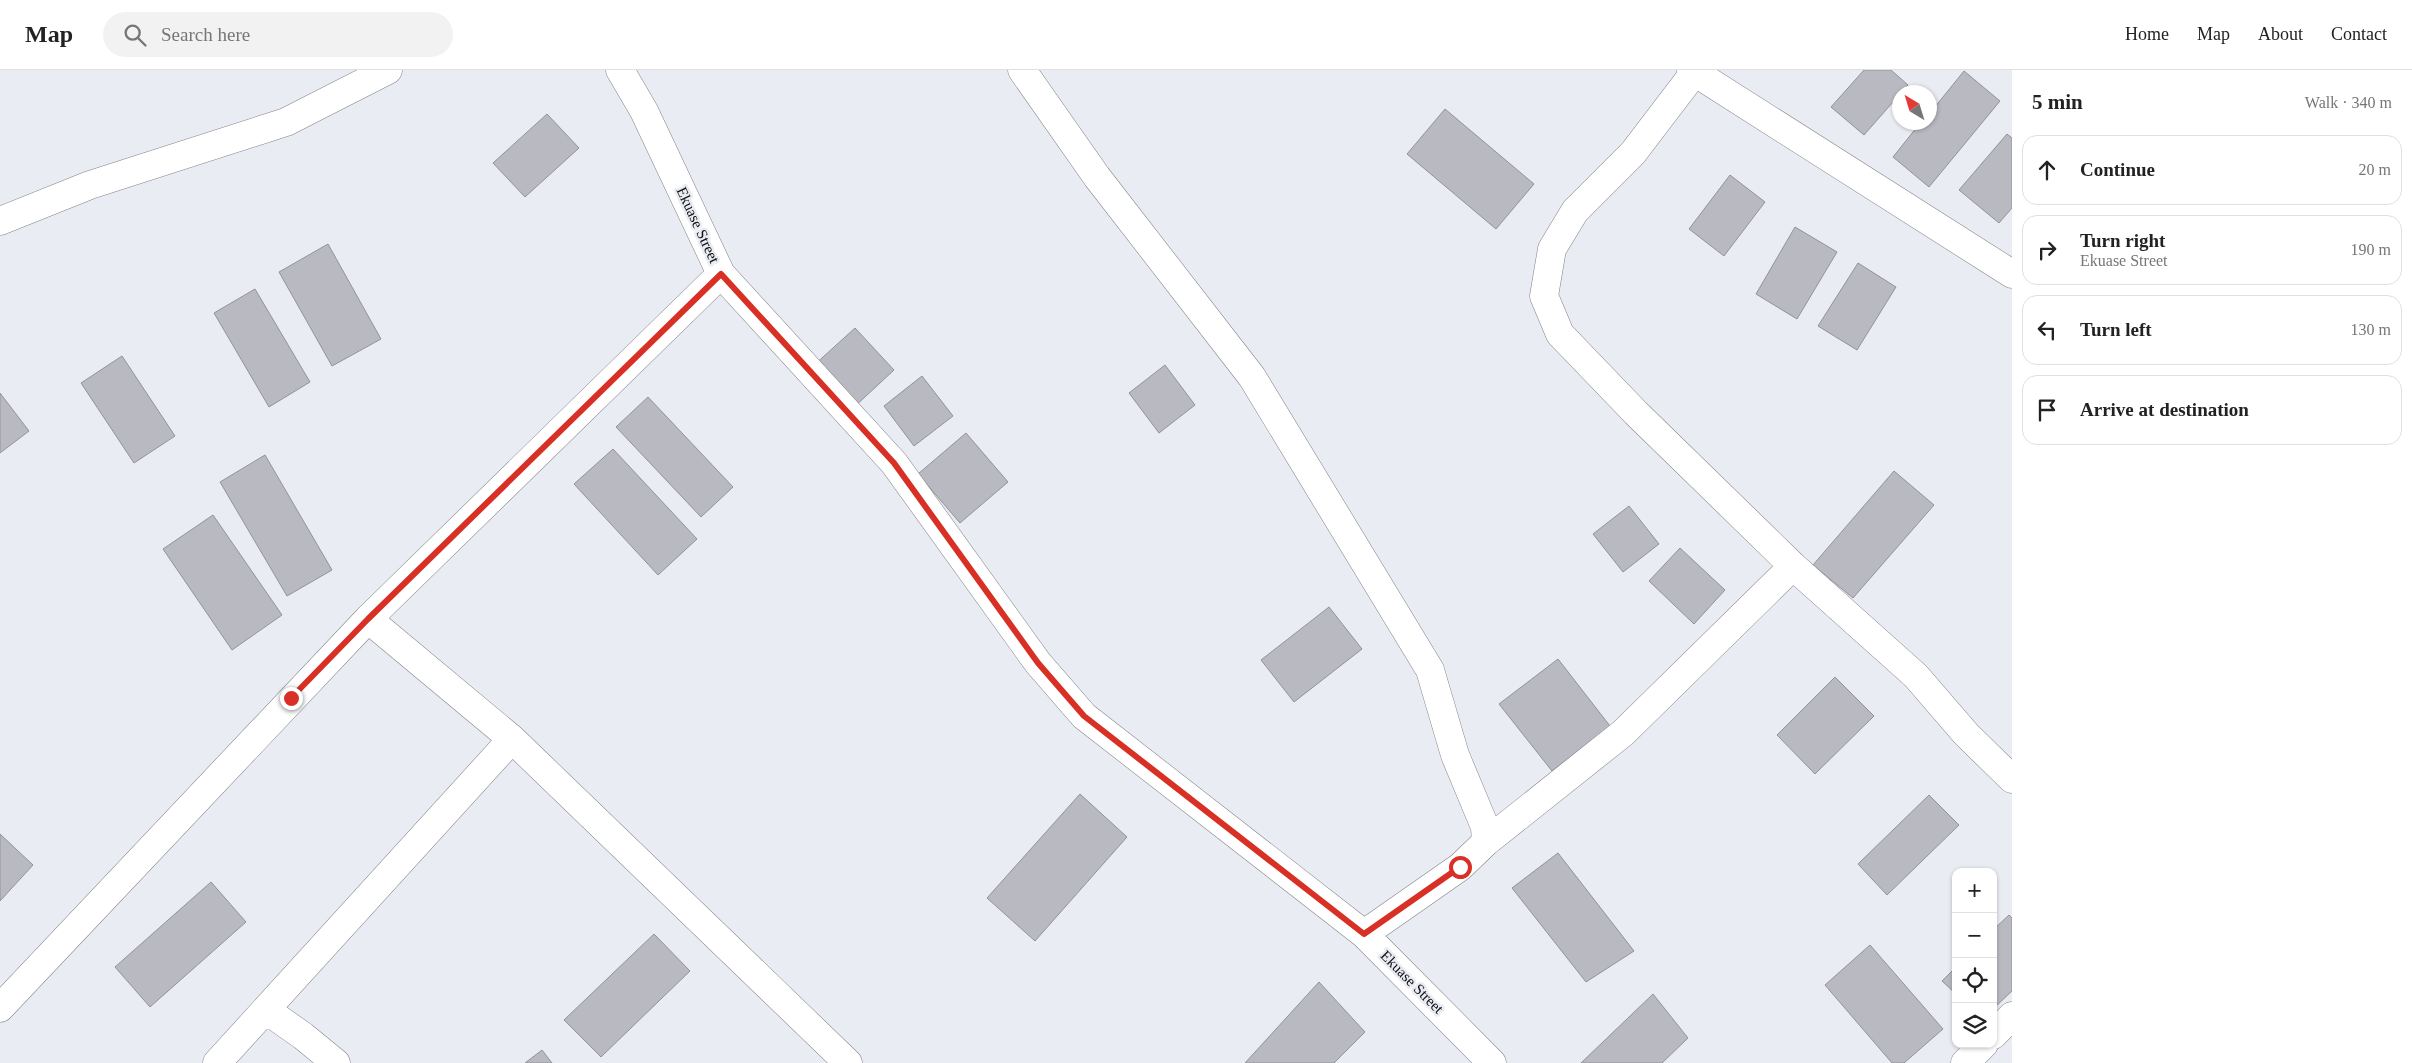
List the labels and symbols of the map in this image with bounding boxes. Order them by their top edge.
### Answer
north arrow [1892,85,1937,130]
street label: Ekuase Street [673,184,723,266]
route end [280,687,303,710]
route start [1449,856,1472,879]
street label: Ekuase Street [1377,947,1447,1017]

